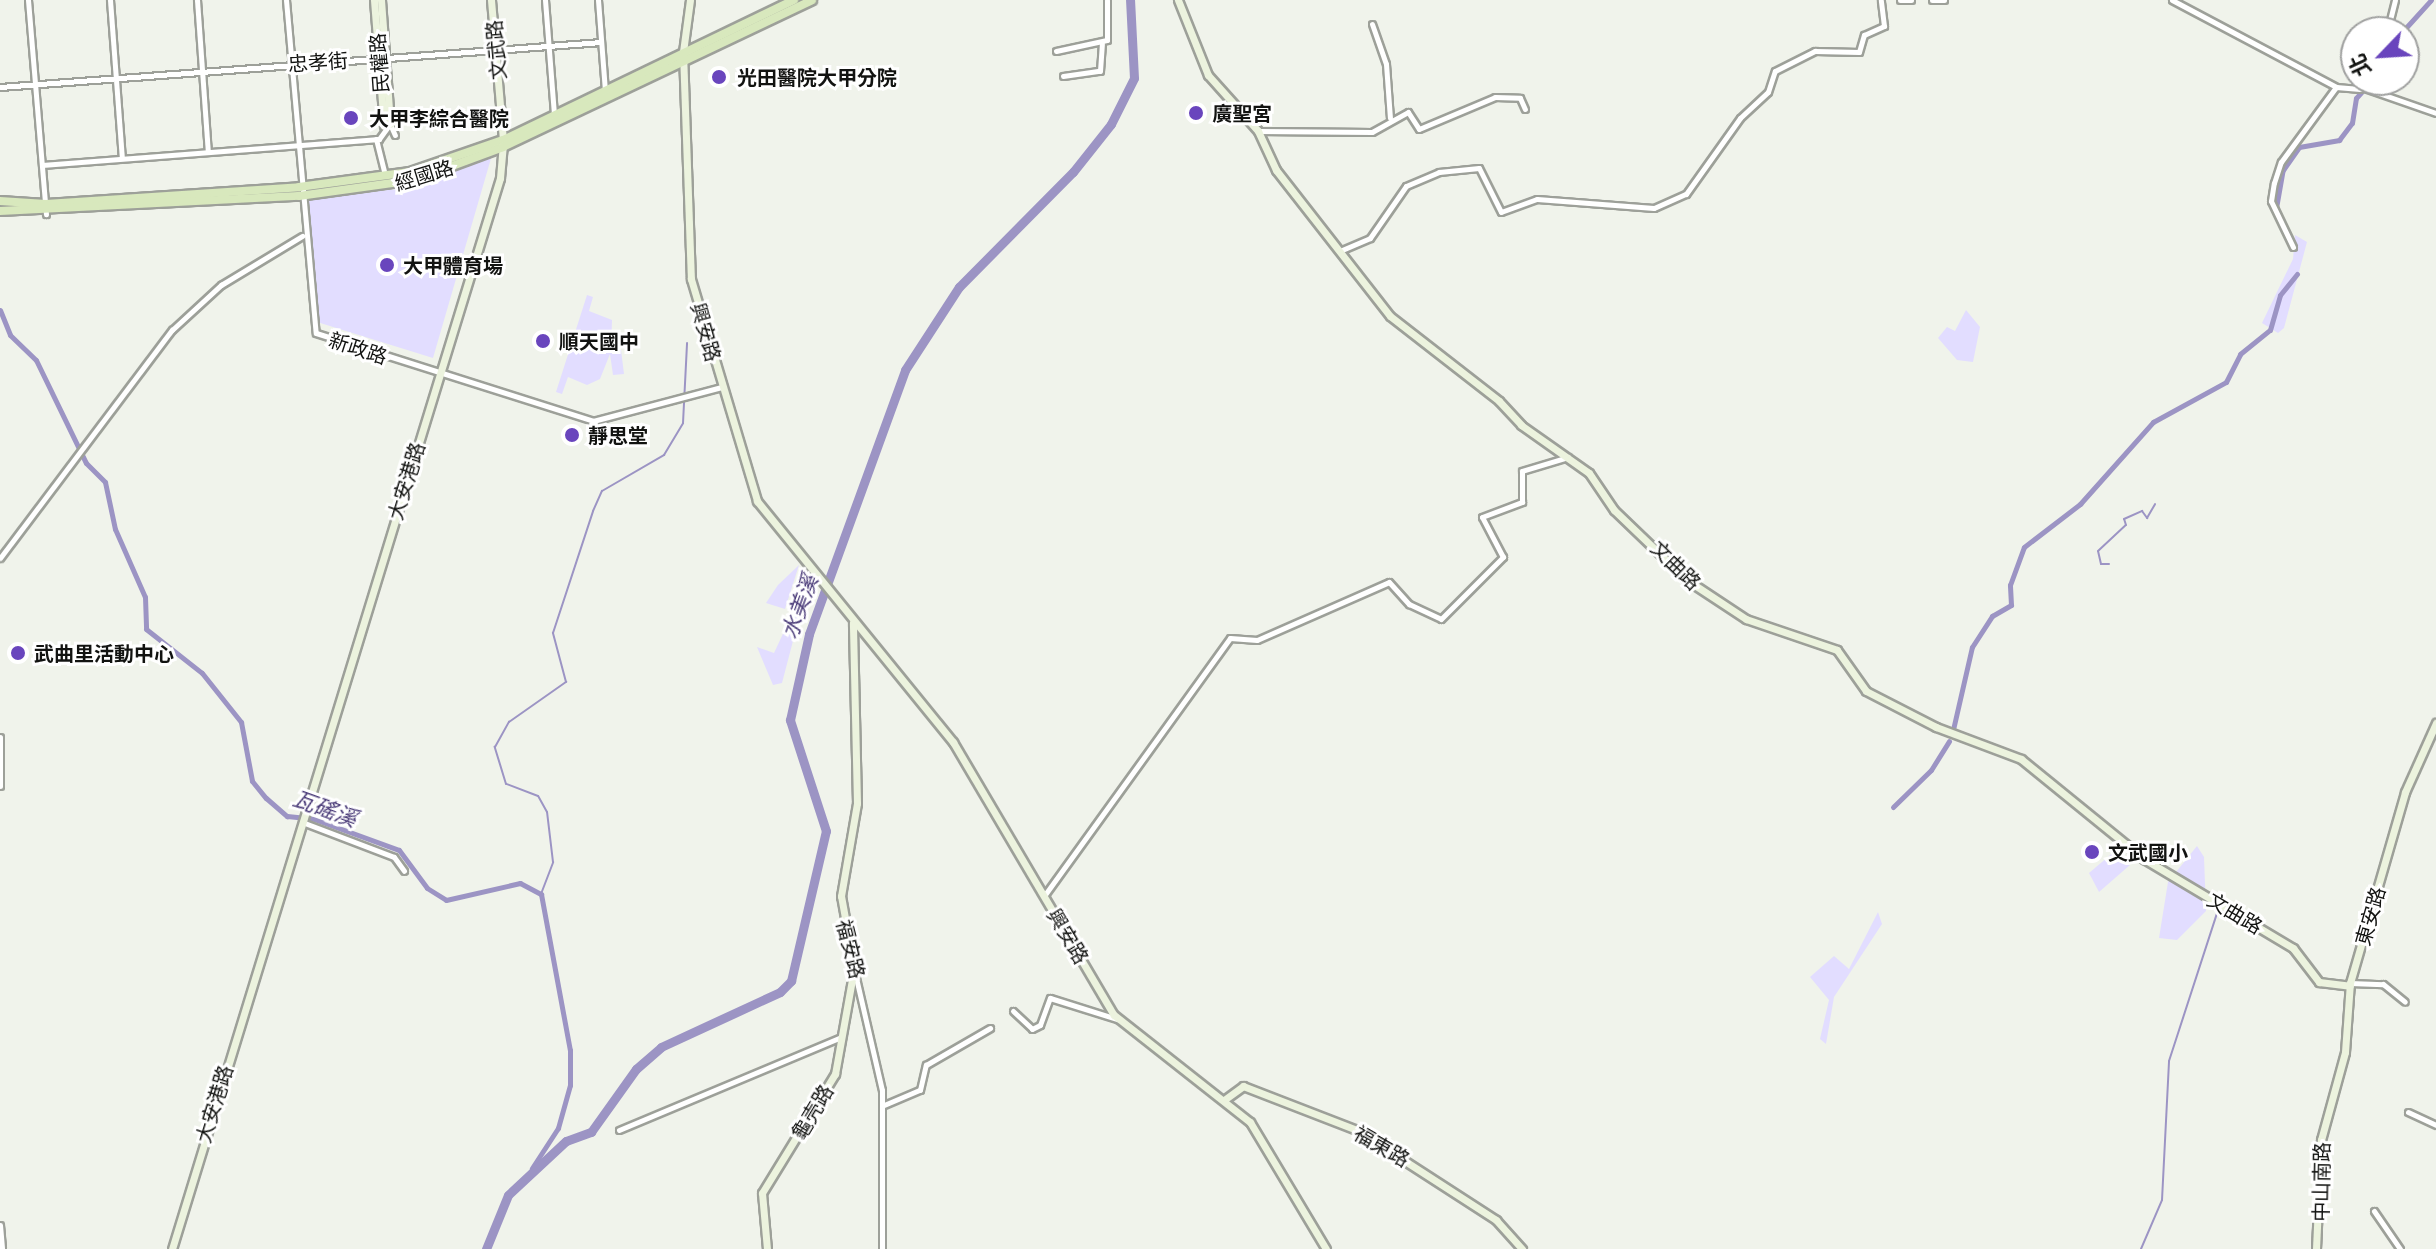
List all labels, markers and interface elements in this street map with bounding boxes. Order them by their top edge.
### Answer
north arrow [2340,16,2420,96]
street label: 文武路 [481,19,511,81]
street label: 民權路 [365,32,393,94]
street label: 忠孝街 [287,48,349,76]
text: 北 [2344,50,2376,81]
place label: 光田醫院大甲分院 [737,65,897,89]
marker: 光田醫院大甲分院 [708,66,730,88]
place label: 廣聖宮 [1212,101,1272,125]
marker: 廣聖宮 [1187,104,1205,122]
place label: 大甲李綜合醫院 [369,106,509,130]
marker: 大甲李綜合醫院 [340,107,362,129]
street label: 經國路 [392,155,456,195]
place label: 大甲體育場 [403,253,503,277]
marker: 大甲體育場 [378,256,396,274]
street label: 興安路 [686,300,726,364]
street label: 新政路 [326,327,390,369]
place label: 順天國中 [559,329,639,353]
marker: 順天國中 [534,332,552,350]
place label: 靜思堂 [588,423,648,447]
marker: 靜思堂 [563,426,581,444]
street label: 大安港路 [383,439,429,523]
street label: 文曲路 [1646,536,1706,594]
water label: 水美溪 [776,571,824,643]
place label: 武曲里活動中心 [34,641,174,665]
marker: 武曲里活動中心 [9,644,27,662]
water label: 瓦磘溪 [289,785,361,833]
place label: 文武國小 [2108,840,2188,864]
marker: 文武國小 [2083,843,2101,861]
street label: 東安路 [2350,884,2390,948]
street label: 文曲路 [2203,887,2267,939]
street label: 興安路 [1042,904,1094,968]
street label: 福安路 [832,917,870,981]
street label: 大安港路 [191,1062,237,1146]
street label: 龜壳路 [786,1080,838,1144]
street label: 福東路 [1350,1121,1414,1171]
street label: 中山南路 [2308,1142,2334,1222]

